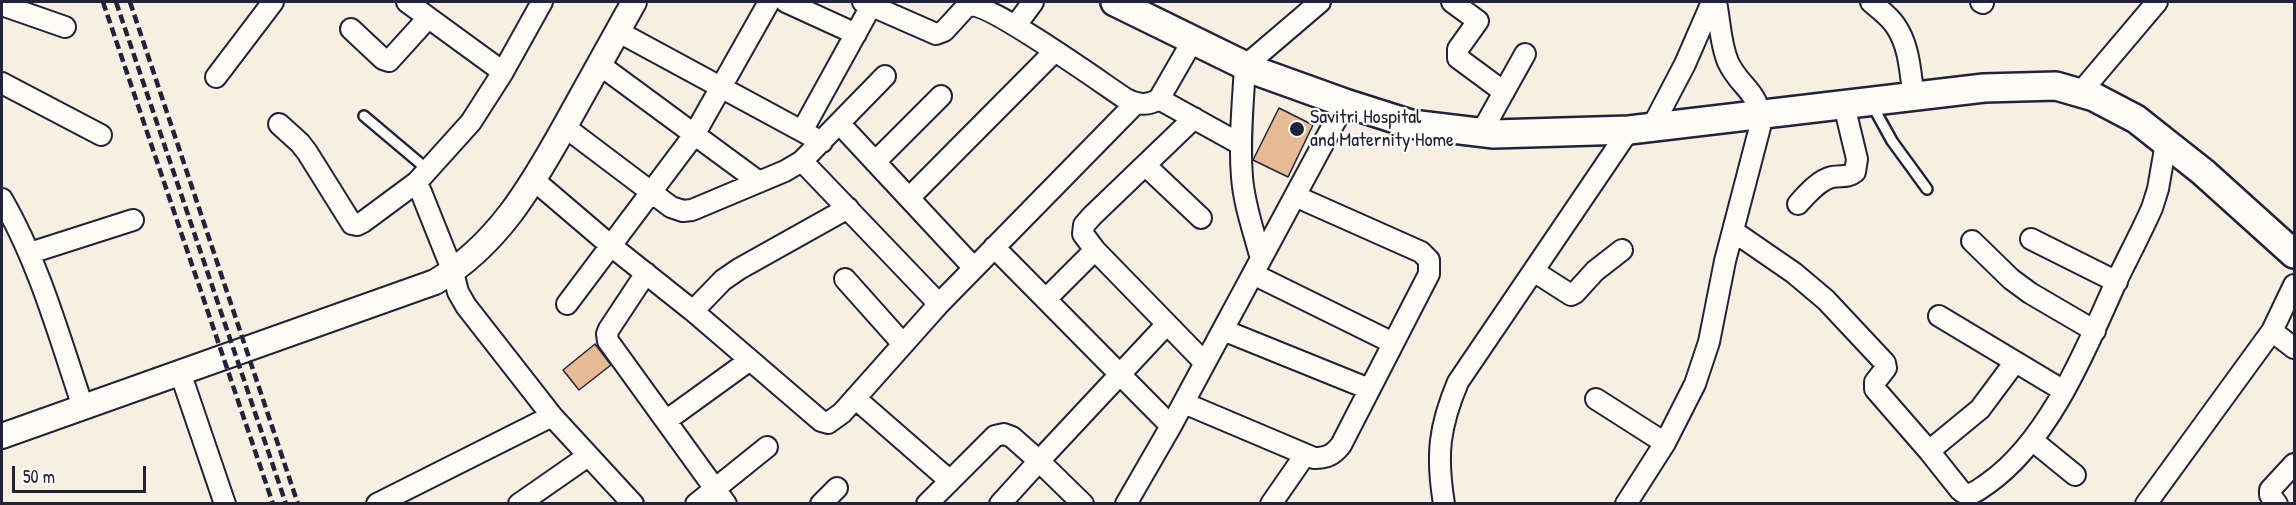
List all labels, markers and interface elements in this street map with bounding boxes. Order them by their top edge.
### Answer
place label: Savitri Hospital and Maternity Home [1310,106,1454,153]
marker: Savitri Hospital and Maternity Home [1288,120,1306,138]
scale bar [15,454,148,492]
text: 50 m [23,464,55,489]

